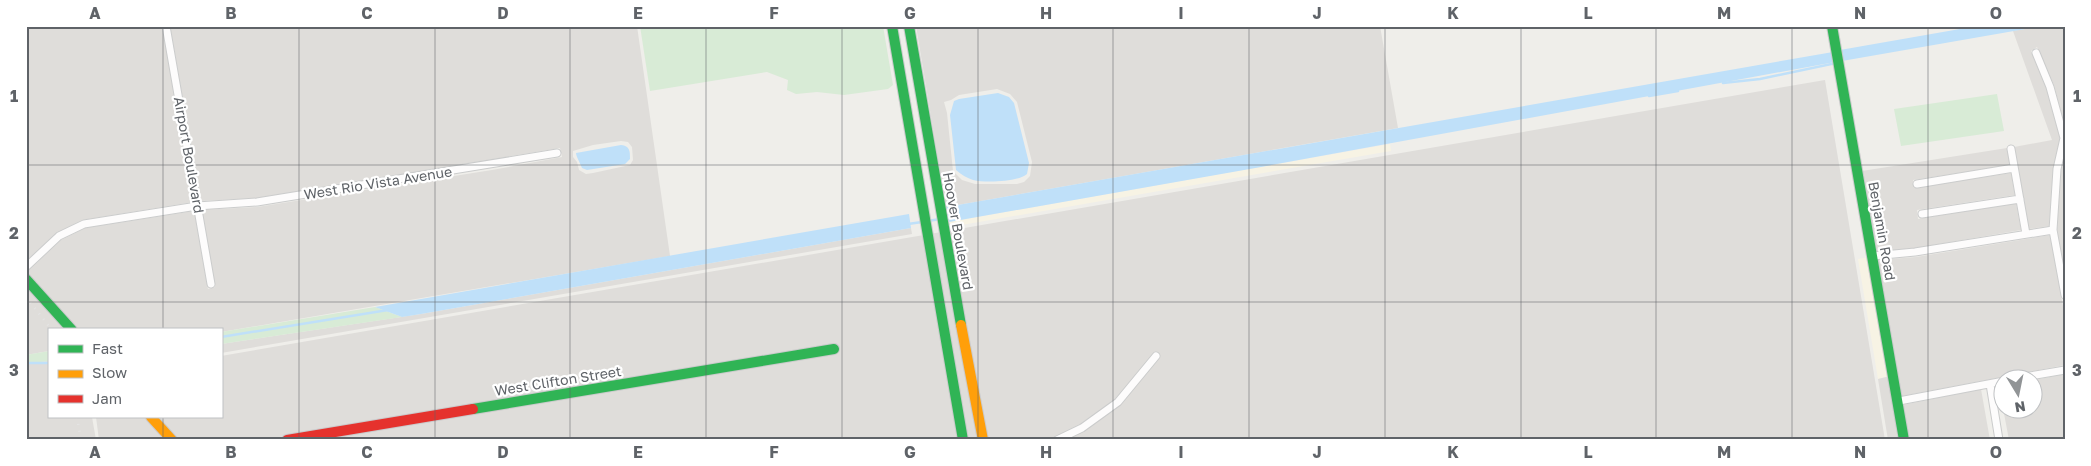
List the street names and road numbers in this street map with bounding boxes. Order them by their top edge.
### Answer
street label: Airport Boulevard [171,95,208,215]
street label: West Rio Vista Avenue [303,162,453,203]
street label: Hoover Boulevard [940,171,977,291]
street label: Benjamin Road [1865,180,1900,282]
street label: West Clifton Street [493,362,623,399]

